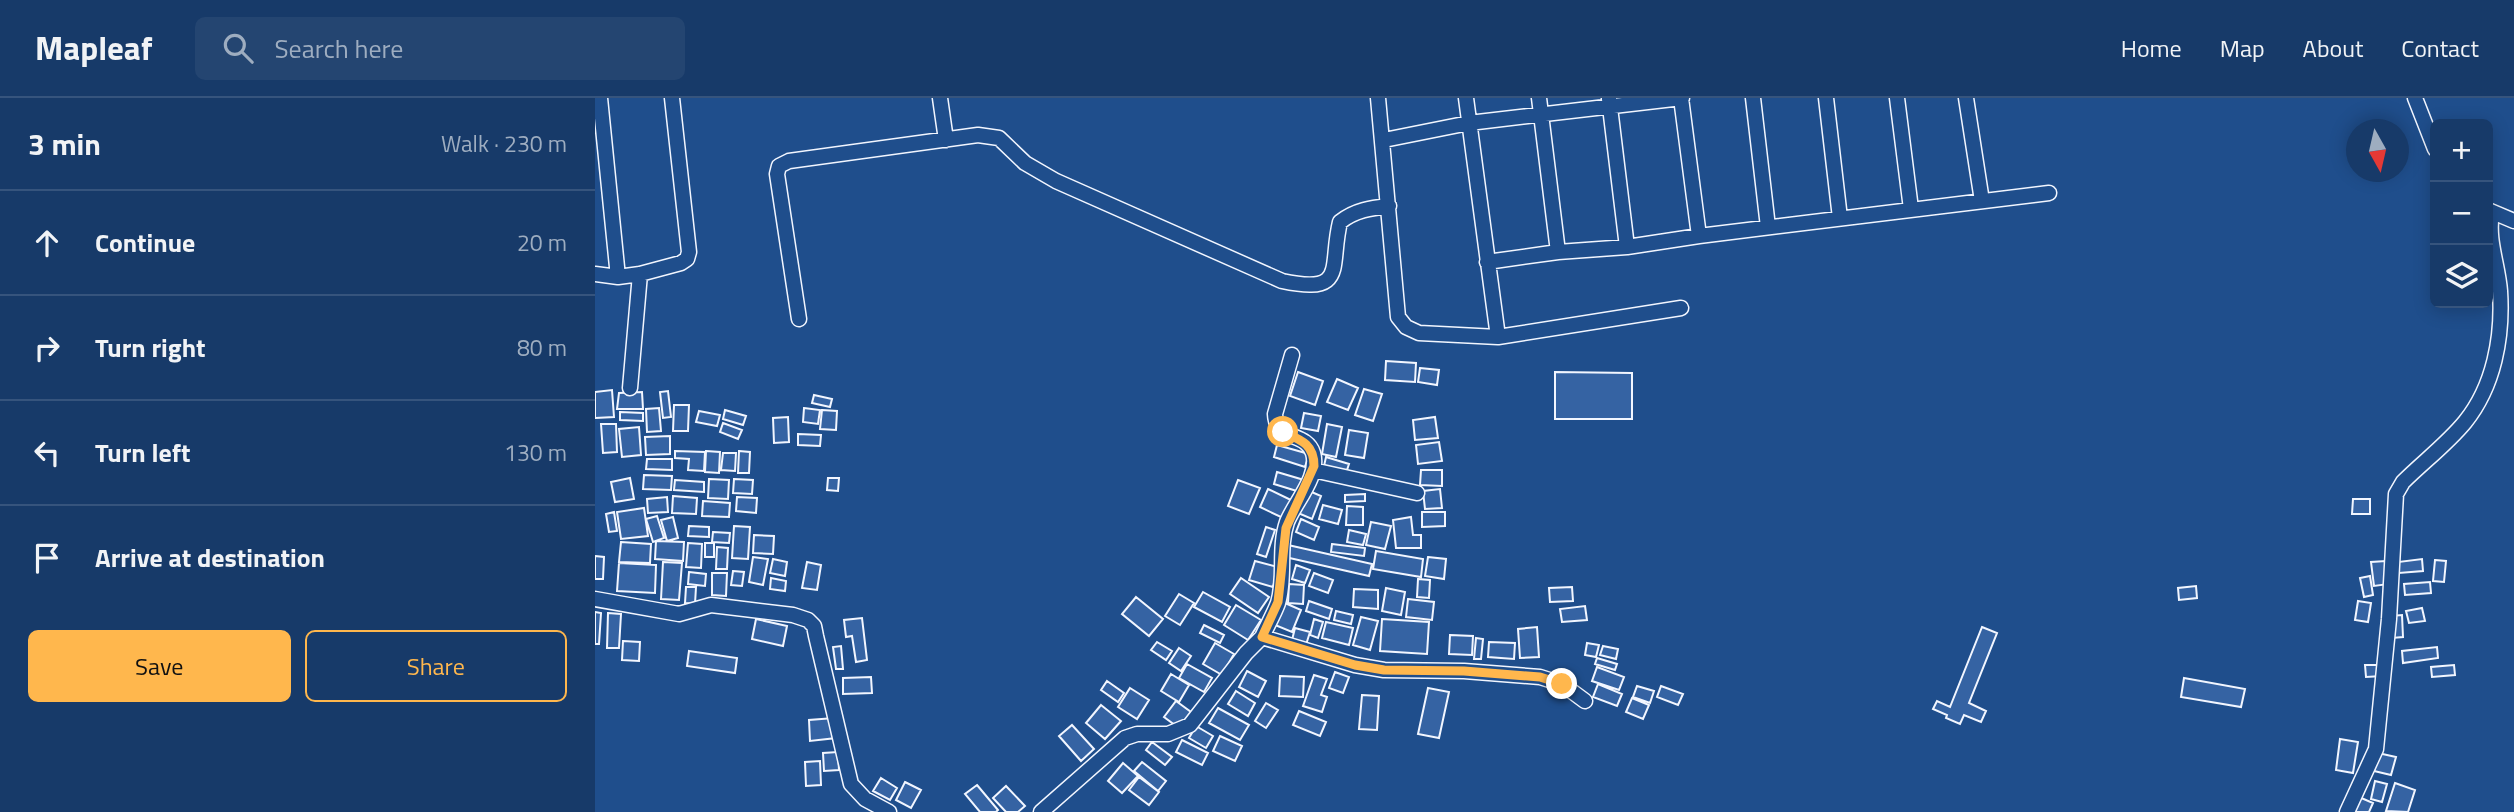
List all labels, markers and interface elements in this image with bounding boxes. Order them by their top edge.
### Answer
search box [195,17,685,80]
text: Mapleaf [35,23,153,73]
icon: search [219,29,257,67]
text: Search here [275,29,403,68]
text: Home [2121,30,2182,66]
text: Map [2220,30,2265,66]
text: About [2303,30,2363,66]
text: Contact [2401,30,2479,66]
north arrow [2346,119,2409,182]
map controls [2430,119,2493,308]
button: + [2430,119,2493,182]
text: 3 min [28,121,101,167]
text: Walk · 230 m [441,126,567,161]
button: − [2430,182,2493,245]
text: Continue [95,223,195,262]
icon: ahead [28,224,66,262]
text: 20 m [517,225,567,260]
button: layers [2430,245,2493,308]
text: Turn right [95,328,206,367]
icon: right [28,329,66,367]
text: 80 m [517,330,567,365]
route start [1267,416,1298,447]
text: Turn left [95,433,190,472]
icon: left [28,434,66,472]
text: 130 m [504,435,567,470]
text: Arrive at destination [95,538,325,577]
icon: arrive [28,539,66,577]
button: Save [28,630,291,702]
button: Share [305,630,567,702]
route end [1546,668,1577,699]

